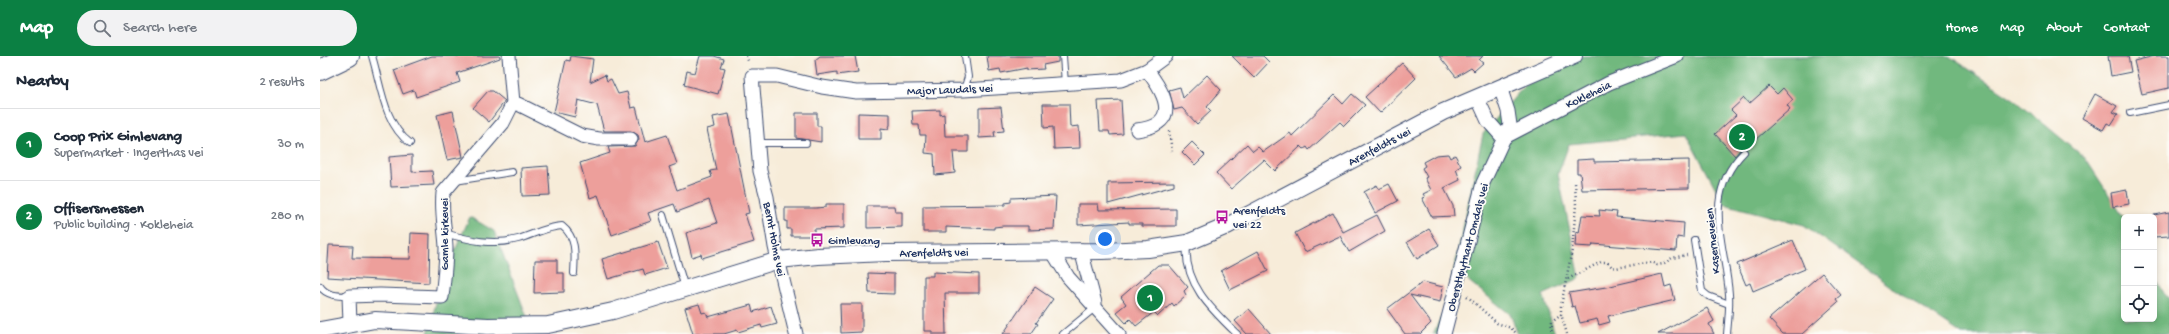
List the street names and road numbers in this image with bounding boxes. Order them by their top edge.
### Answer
street label: Kokleheia [1564,79,1614,113]
street label: Major Laudals vei [907,82,994,99]
street label: Arenfeldts vei [1346,125,1414,170]
street label: Oberstløytnant Omdals vei [1445,181,1493,313]
street label: Gamle kirkevei [439,197,453,270]
street label: Bernt Holms vei [759,200,787,278]
street label: Kaserneveien [1704,207,1724,274]
street label: Arenfeldts vei [899,246,969,262]

